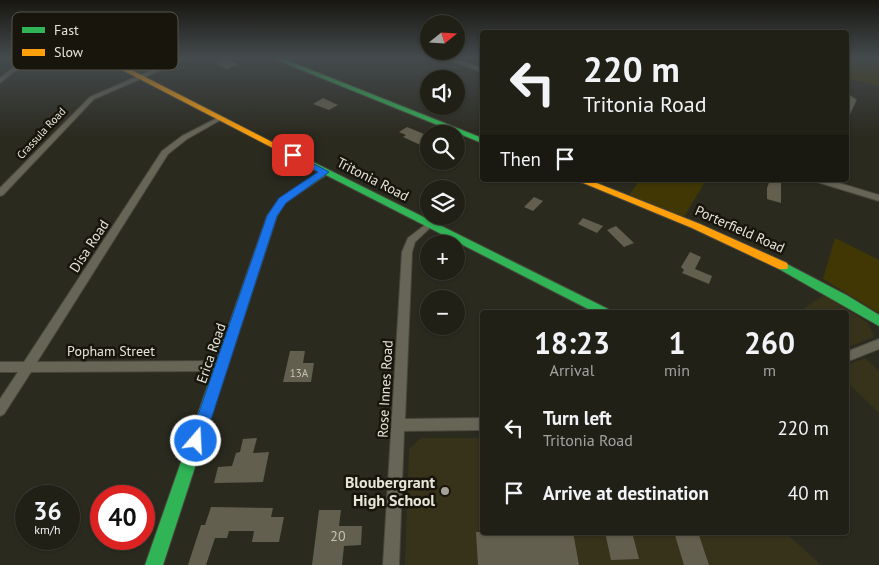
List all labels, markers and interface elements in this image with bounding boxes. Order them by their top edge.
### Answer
legend [12,12,178,70]
north arrow [420,15,465,60]
map controls [420,15,465,335]
text: Fast [54,21,79,39]
text: Slow [54,43,84,61]
text: 220 m [583,46,680,92]
icon: left [500,50,565,115]
button: sound [420,70,465,115]
text: Tritonia Road [583,90,707,118]
street label: Crassula Road [14,104,68,162]
button: search [420,125,465,170]
pin [272,134,314,176]
icon: arrive [279,141,307,169]
icon: arrive [551,145,579,173]
text: Then [500,147,541,171]
street label: Tritonia Road [334,153,412,205]
button: layers [420,180,465,225]
street label: Porterfield Road [692,201,788,257]
street label: Disa Road [65,216,113,276]
button: + [420,235,465,280]
button: − [420,290,465,335]
street label: Erica Road [192,320,230,386]
text: 18:23 [534,323,610,362]
text: 1 [669,323,686,362]
text: 260 [744,323,795,362]
street label: Rose Innes Road [373,340,397,438]
street label: Popham Street [67,342,155,360]
text: Arrival [550,360,594,380]
text: min [664,360,690,380]
text: m [763,360,776,380]
house number: 13A [290,366,309,380]
text: Turn left [543,406,612,430]
position arrow [169,414,221,466]
icon: left [500,414,528,442]
text: 220 m [777,416,829,440]
text: Tritonia Road [543,430,633,450]
place label: Bloubergrant High School [345,472,435,510]
icon: arrive [500,479,528,507]
text: Arrive at destination [543,481,709,505]
text: 40 m [788,481,829,505]
speed limit sign: 40 [90,485,155,550]
marker: Bloubergrant High School [439,485,451,497]
text: 36 [33,495,62,527]
text: km/h [34,522,61,537]
house number: 20 [330,527,346,545]

